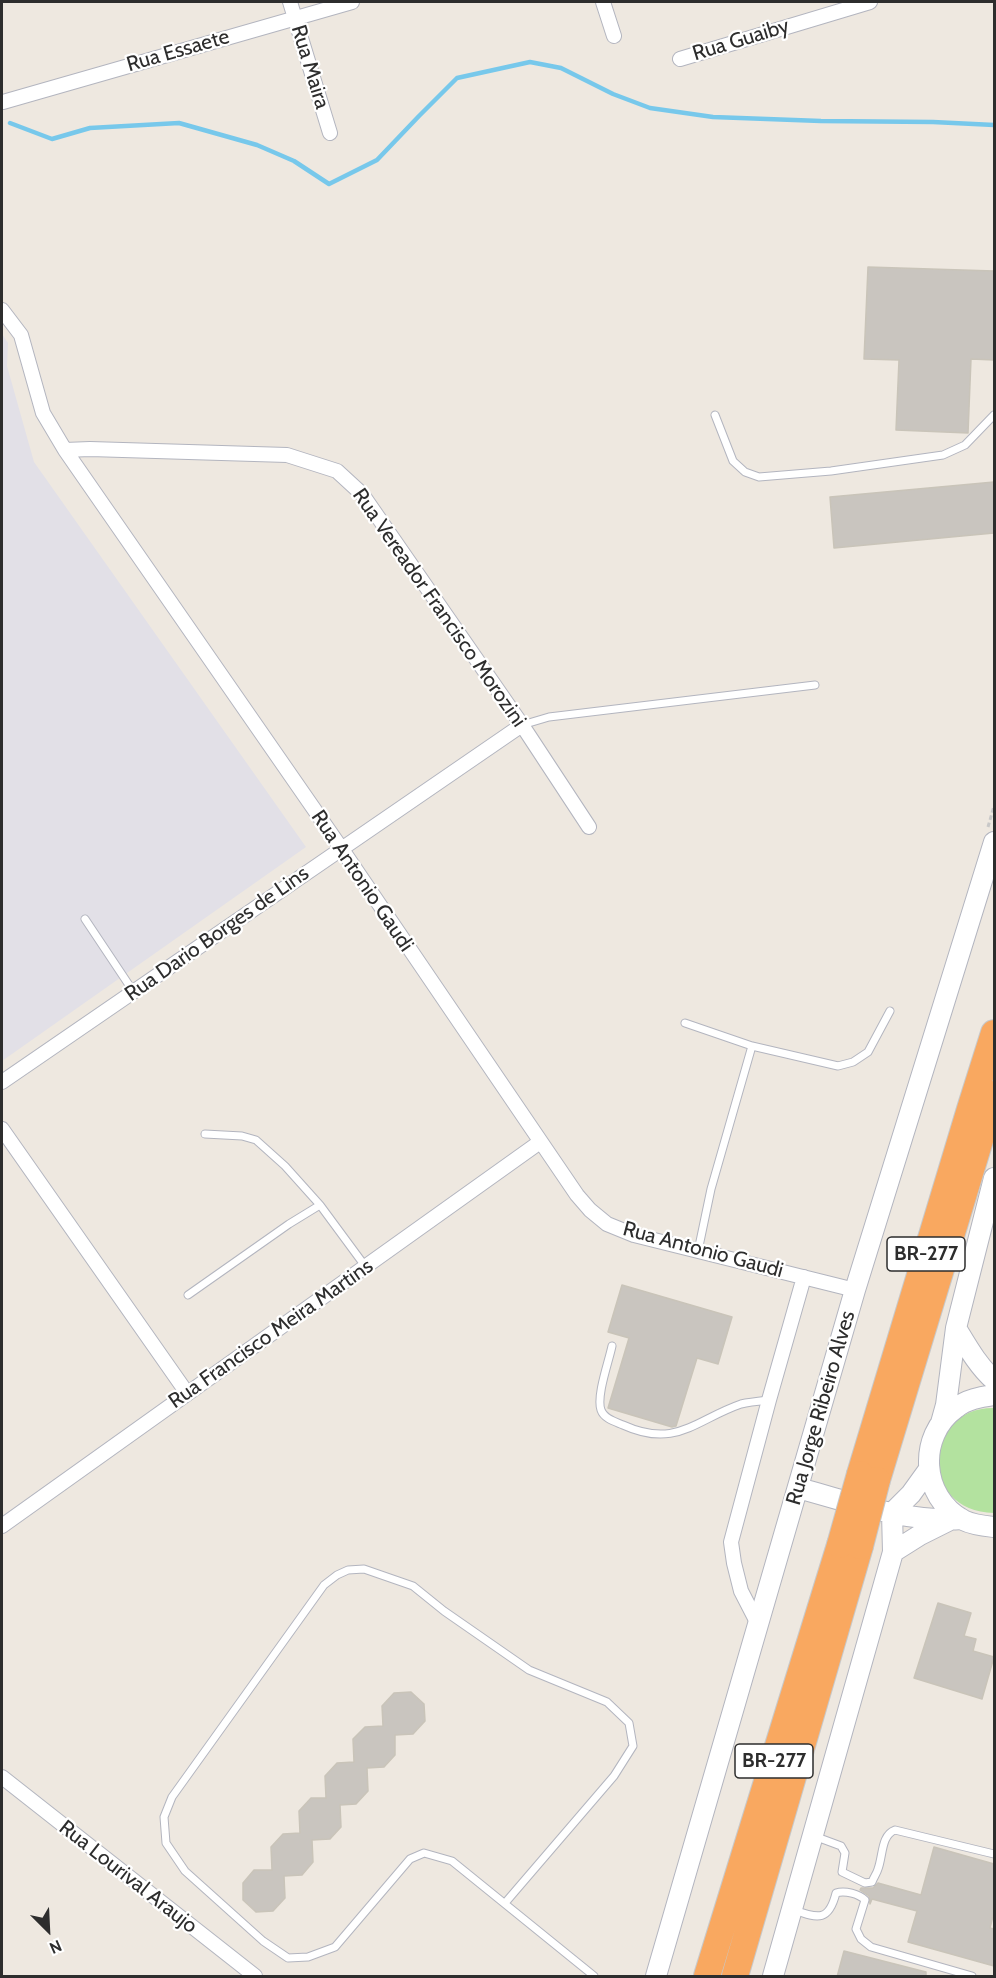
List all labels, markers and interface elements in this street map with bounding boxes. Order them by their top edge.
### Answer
street label: Rua Guaiby [690,13,792,67]
street label: Rua Maira [285,22,335,112]
street label: Rua Essaete [124,24,232,78]
street label: Rua Vereador Francisco Morozini [347,484,531,732]
street label: Rua Antonio Gaudi [305,806,419,956]
street label: Rua Dario Borges de Lins [120,861,314,1007]
street label: Rua Antonio Gaudi [620,1216,786,1284]
road number: BR-277 [887,1237,965,1271]
street label: Rua Francisco Meira Martins [164,1254,378,1414]
street label: Rua Jorge Ribeiro Alves [781,1308,861,1508]
road number: BR-277 [735,1744,813,1778]
street label: Rua Lourival Araujo [54,1815,202,1939]
north arrow [18,1900,78,1960]
text: N [46,1936,65,1958]

